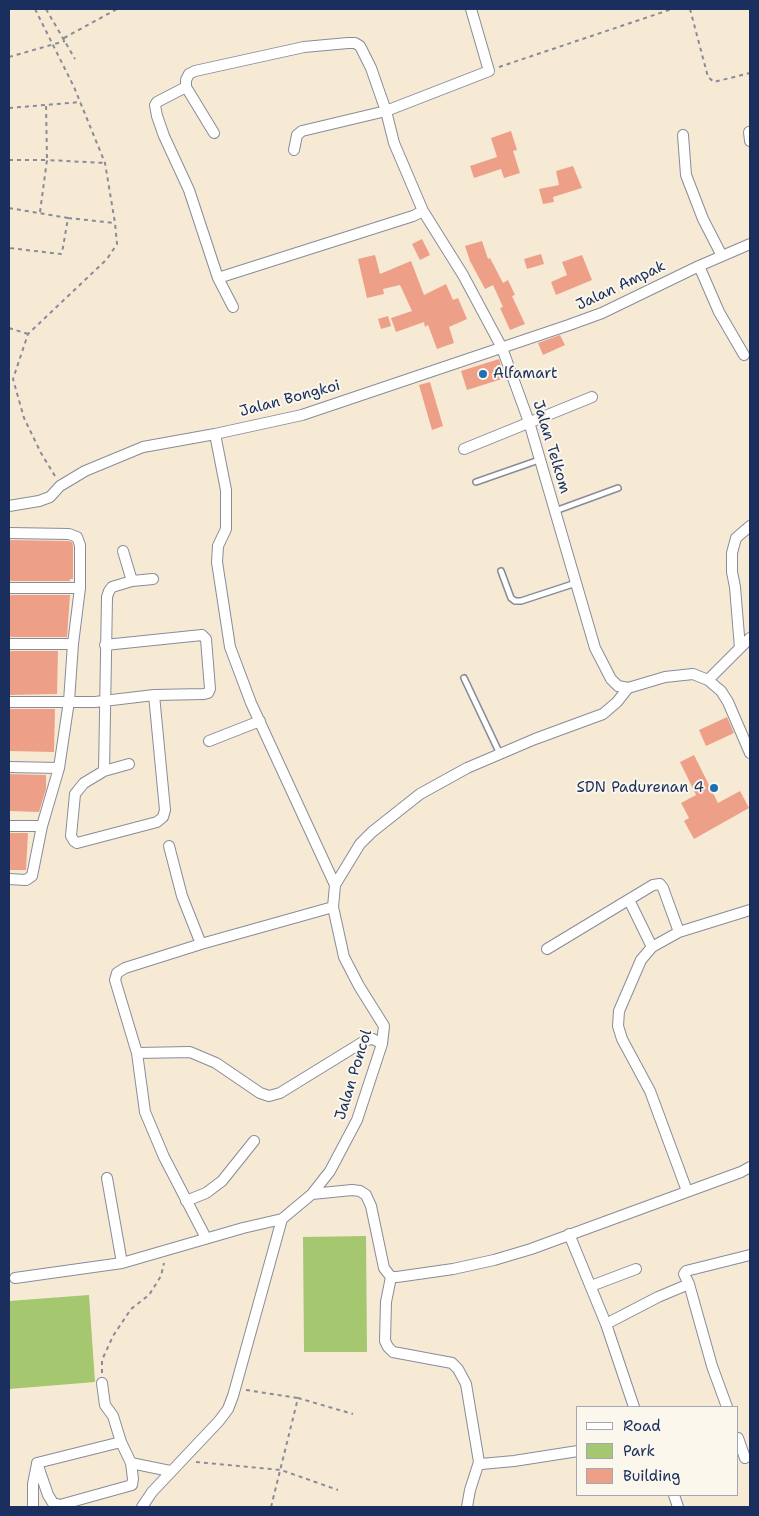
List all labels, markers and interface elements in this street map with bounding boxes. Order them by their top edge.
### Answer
street label: Jalan Ampak [574,257,668,315]
place label: Alfamart [493,365,557,383]
marker: Alfamart [477,368,489,380]
street label: Jalan Bongkoi [238,377,342,421]
street label: Jalan Telkom [528,398,574,496]
place label: SDN Padurenan 4 [576,779,704,797]
marker: SDN Padurenan 4 [708,782,720,794]
street label: Jalan Poncol [332,1028,376,1122]
legend [576,1406,739,1496]
text: Road [623,1416,661,1436]
text: Park [623,1441,655,1461]
text: Building [623,1466,680,1486]

